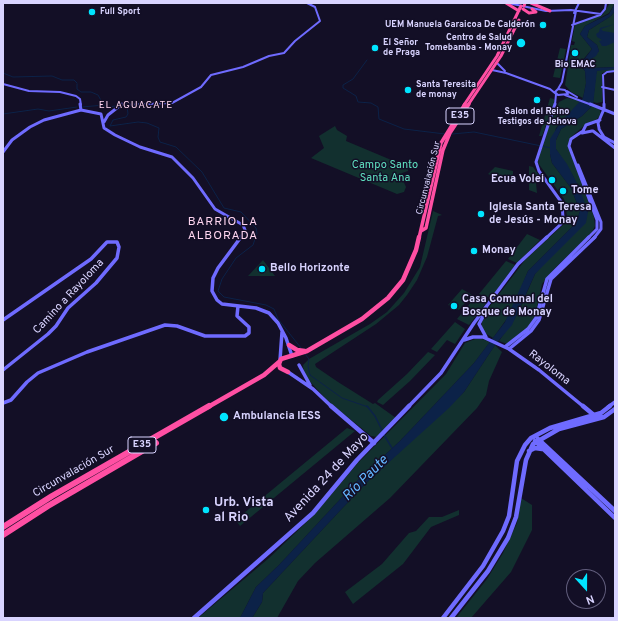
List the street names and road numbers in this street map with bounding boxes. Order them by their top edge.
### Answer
road number: E35 [446,108,474,124]
street label: Circunvalación Sur [415,140,443,216]
street label: Camino a Rayoloma [31,257,107,337]
street label: Rayoloma [526,348,572,388]
street label: Avenida 24 de Mayo [281,430,373,526]
road number: E35 [128,437,156,453]
street label: Circunvalación Sur [31,443,117,501]

